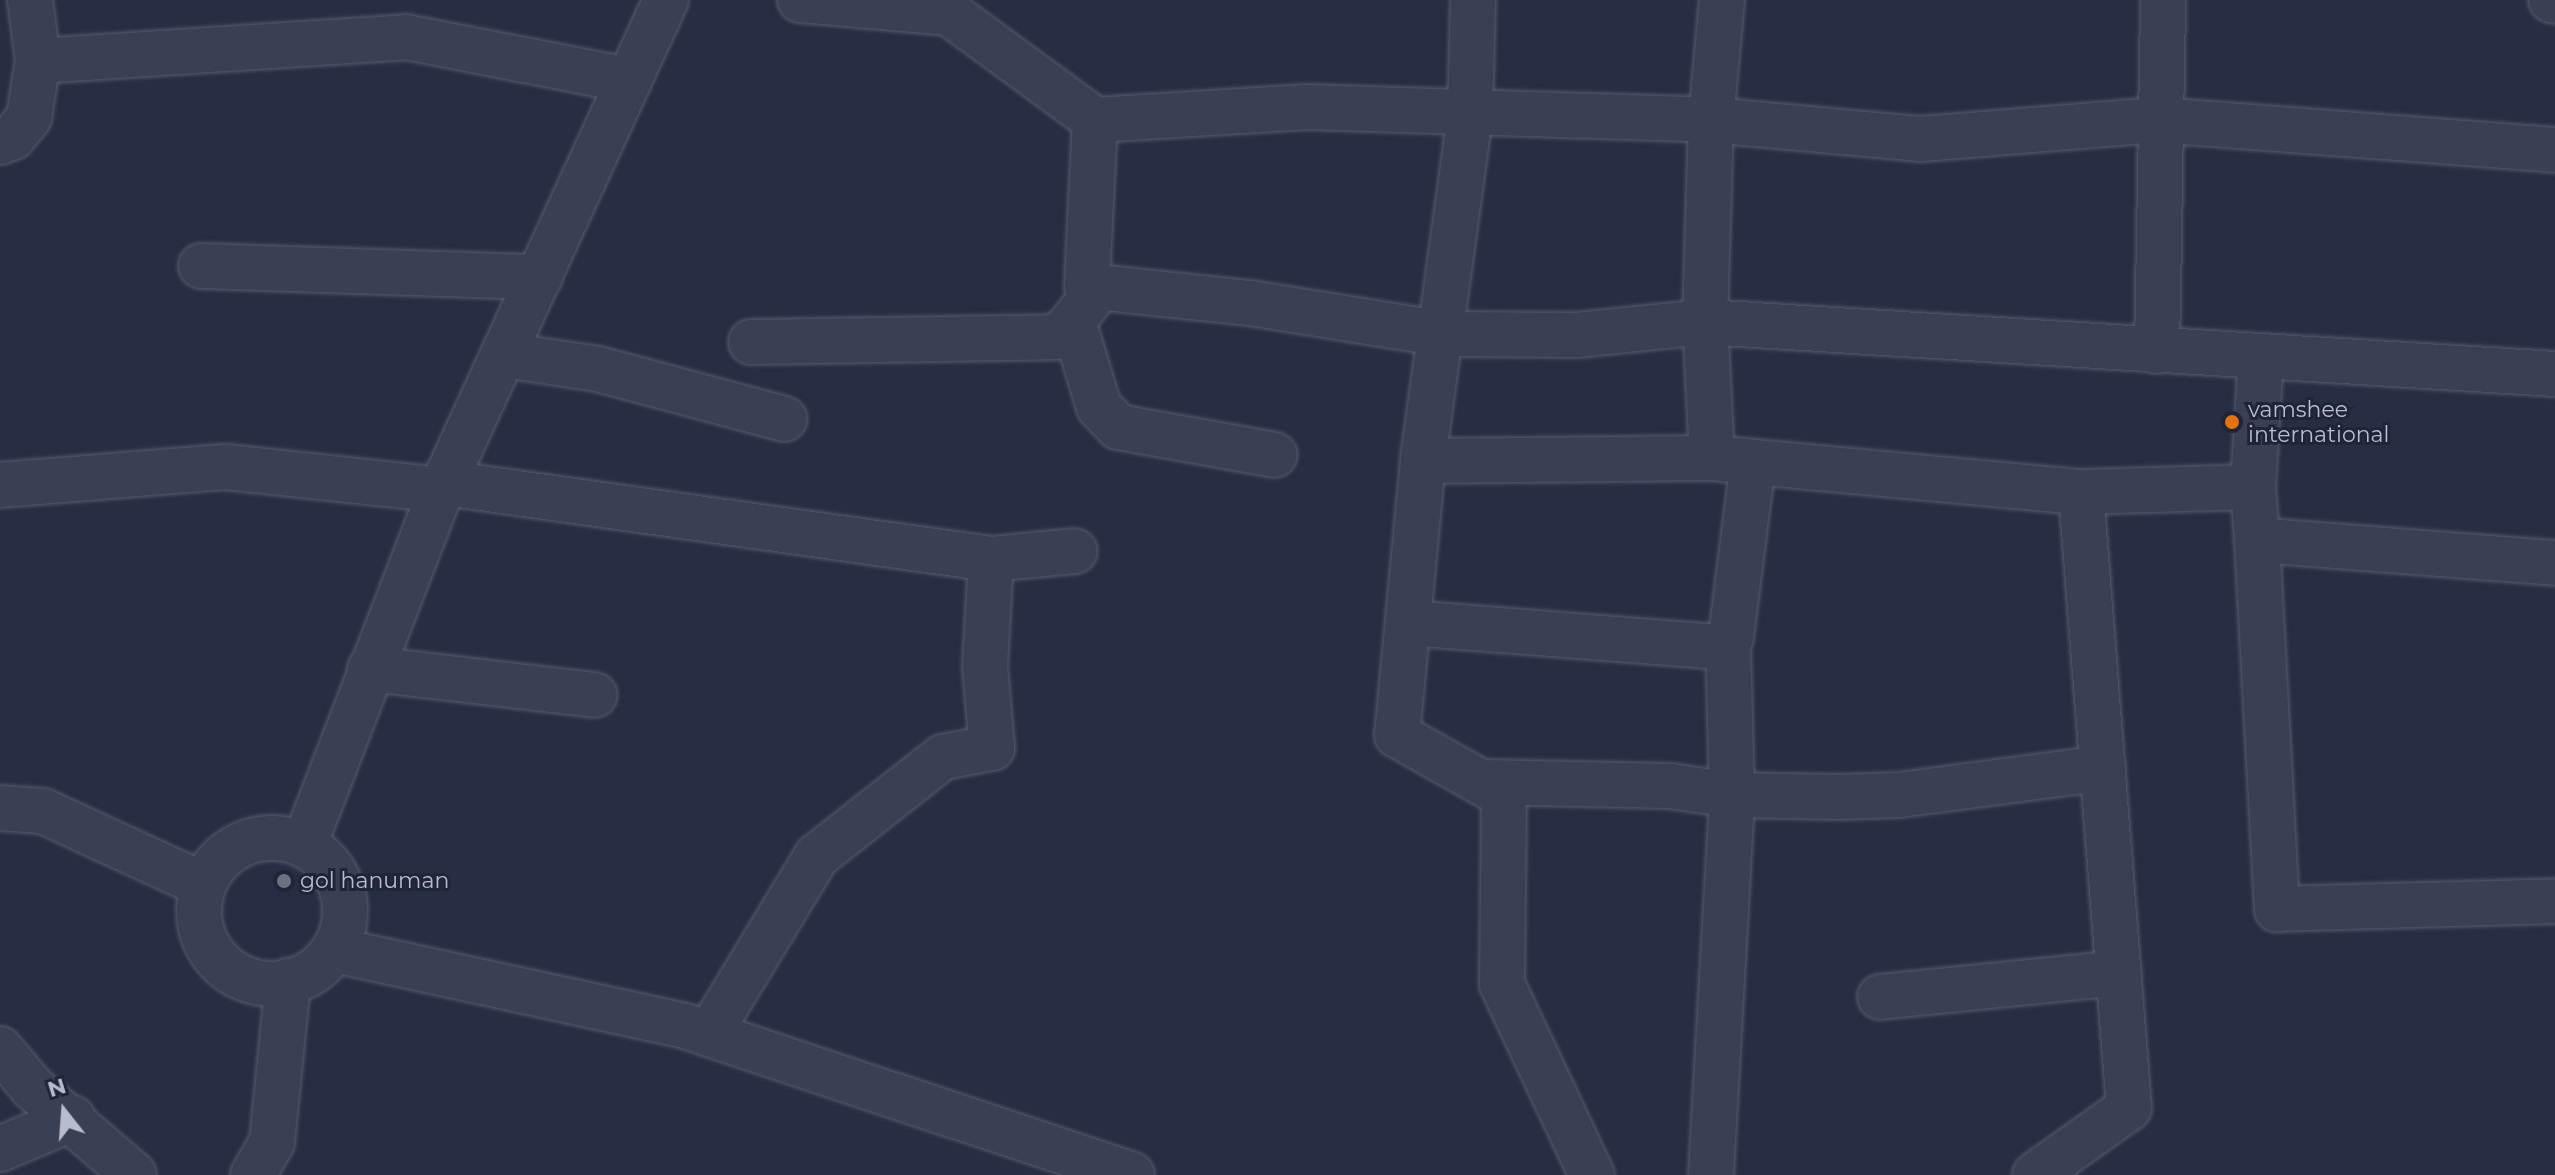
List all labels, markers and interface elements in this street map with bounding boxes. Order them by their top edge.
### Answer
place label: vamshee international [2248,396,2390,448]
marker: vamshee international [2223,413,2241,431]
place label: gol hanuman [300,868,449,894]
marker: gol hanuman [275,872,293,890]
north arrow [24,1071,104,1151]
text: N [44,1072,69,1103]

